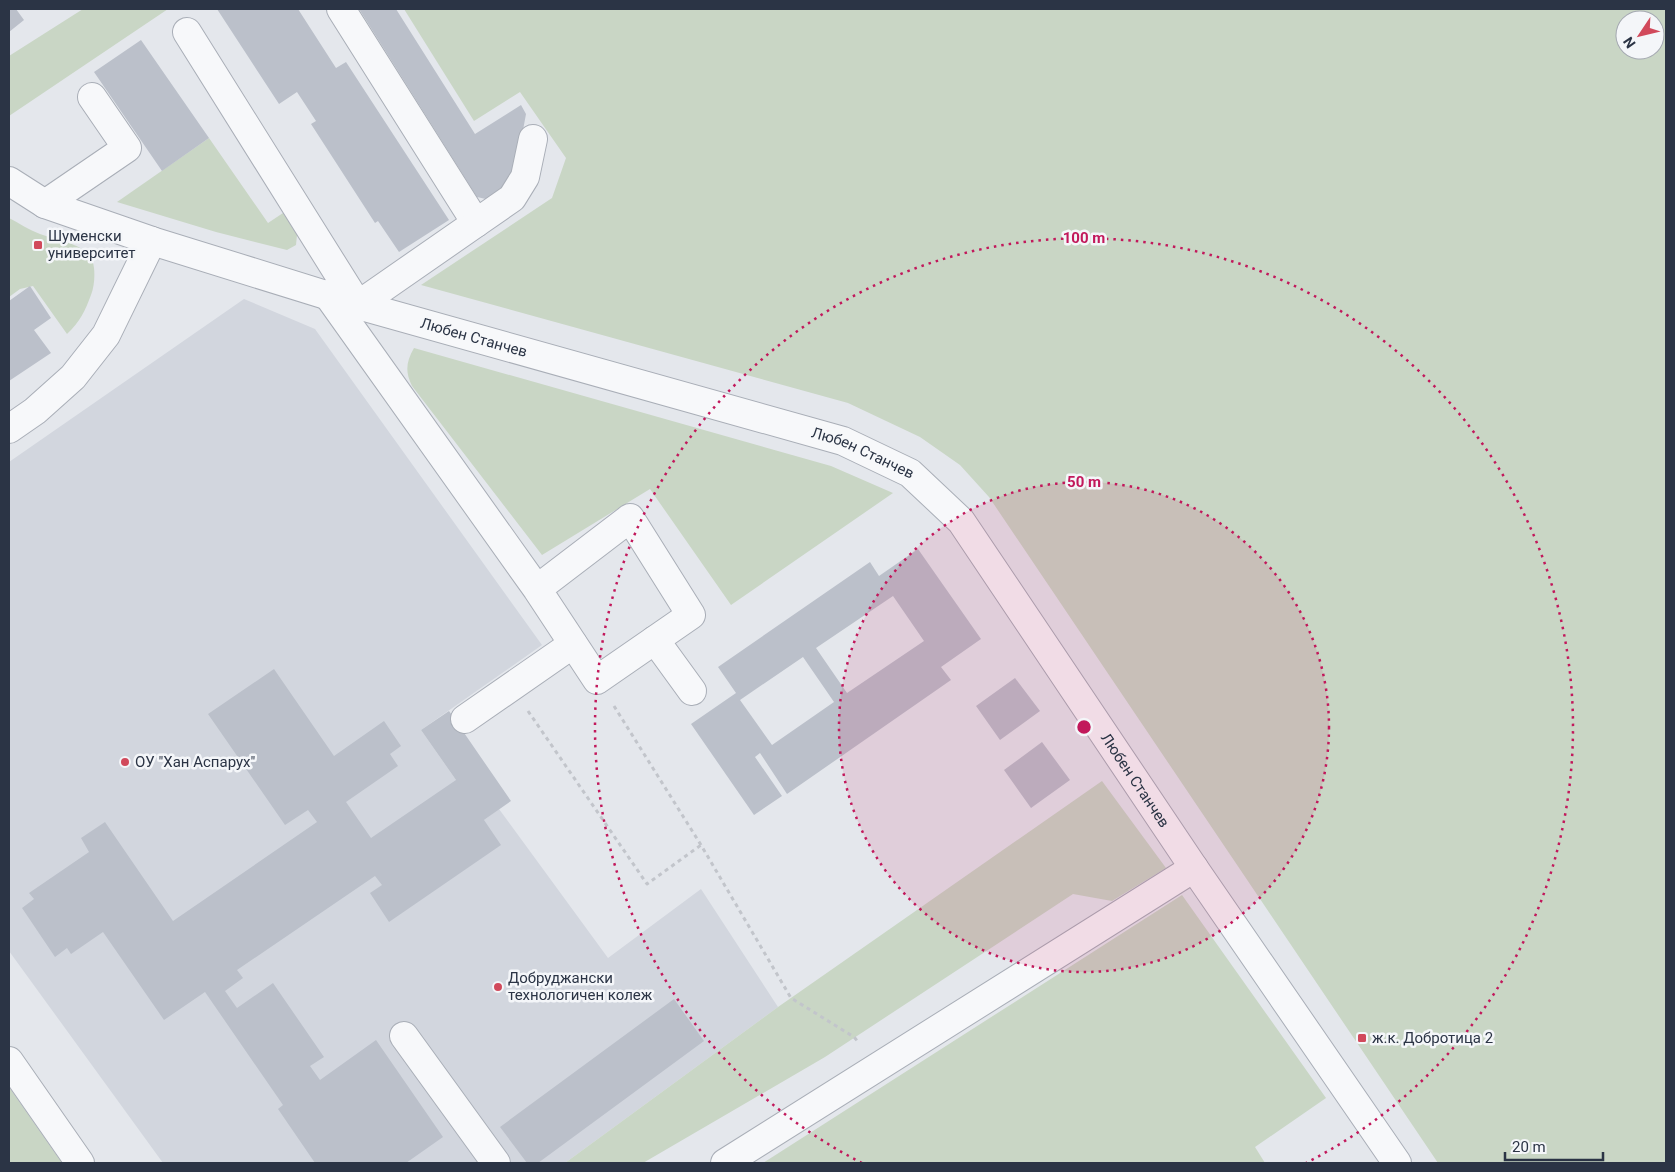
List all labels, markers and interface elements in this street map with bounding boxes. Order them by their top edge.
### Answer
north arrow [1615,10,1665,60]
text: N [1620,34,1639,51]
place label: Шуменски университет [48,227,136,262]
text: 100 m [1063,229,1105,247]
marker: Шуменски университет [32,239,44,251]
street label: Любен Станчев [419,314,529,361]
street label: Любен Станчев [809,424,917,483]
text: 50 m [1067,473,1101,491]
centre of rings [1075,718,1093,736]
street label: Любен Станчев [1097,730,1173,831]
place label: ОУ "Хан Аспарух" [135,753,256,771]
marker: ОУ "Хан Аспарух" [119,756,131,768]
place label: Добруджански технологичен колеж [508,969,653,1004]
marker: Добруджански технологичен колеж [492,981,504,993]
place label: ж.к. Добротица 2 [1372,1029,1493,1047]
marker: ж.к. Добротица 2 [1356,1032,1368,1044]
scale bar [1505,1130,1602,1162]
text: 20 m [1512,1138,1546,1156]

